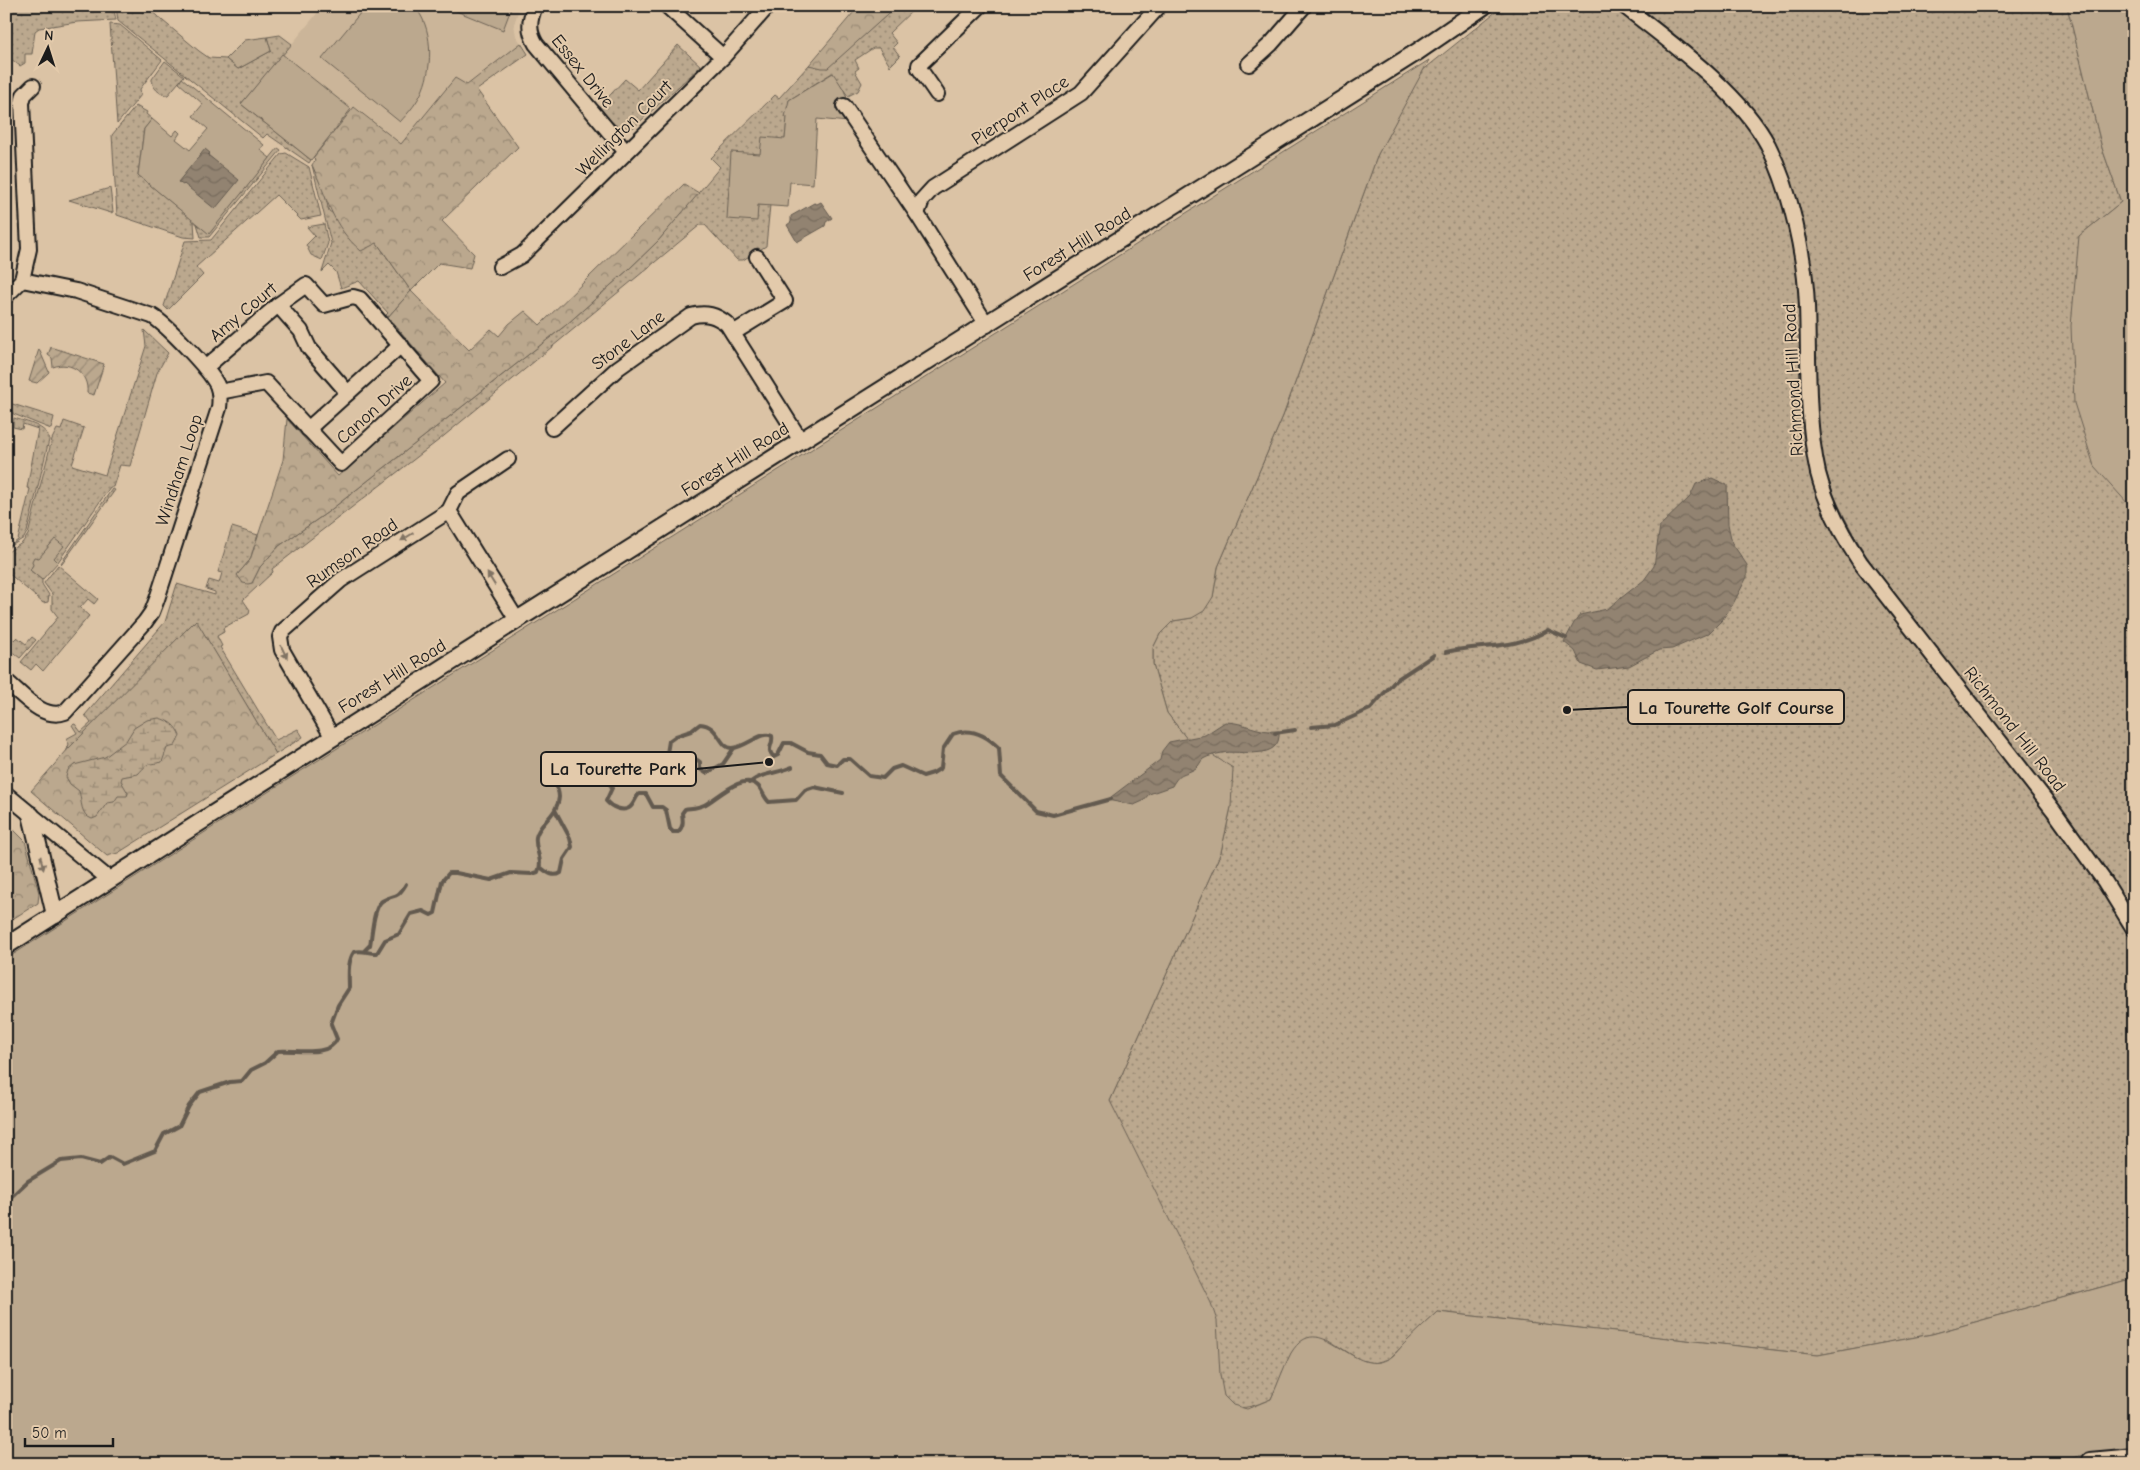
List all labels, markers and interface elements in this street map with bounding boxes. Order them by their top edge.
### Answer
north arrow [22,22,72,72]
text: N [44,27,54,44]
street label: Essex Drive [547,30,618,112]
street label: Pierpont Place [968,71,1073,150]
street label: Wellington Court [572,75,677,181]
street label: Forest Hill Road [1019,203,1135,286]
street label: Amy Court [205,278,282,347]
street label: Richmond Hill Road [1779,303,1808,457]
street label: Stone Lane [588,306,669,375]
street label: Canon Drive [332,370,416,449]
street label: Windham Loop [152,412,207,529]
street label: Forest Hill Road [677,418,793,501]
street label: Rumson Road [303,514,402,593]
one-way arrow [401,532,414,542]
one-way arrow [487,572,496,585]
street label: Forest Hill Road [334,635,450,718]
one-way arrow [280,645,288,659]
street label: Richmond Hill Road [1959,663,2070,796]
callout: La Tourette Golf Course [1628,690,1844,724]
text: La Tourette Golf Course [1638,697,1834,719]
callout: La Tourette Park [541,752,696,786]
text: La Tourette Park [550,758,687,780]
one-way arrow [38,855,46,870]
scale bar [25,1415,112,1447]
text: 50 m [32,1424,67,1442]

